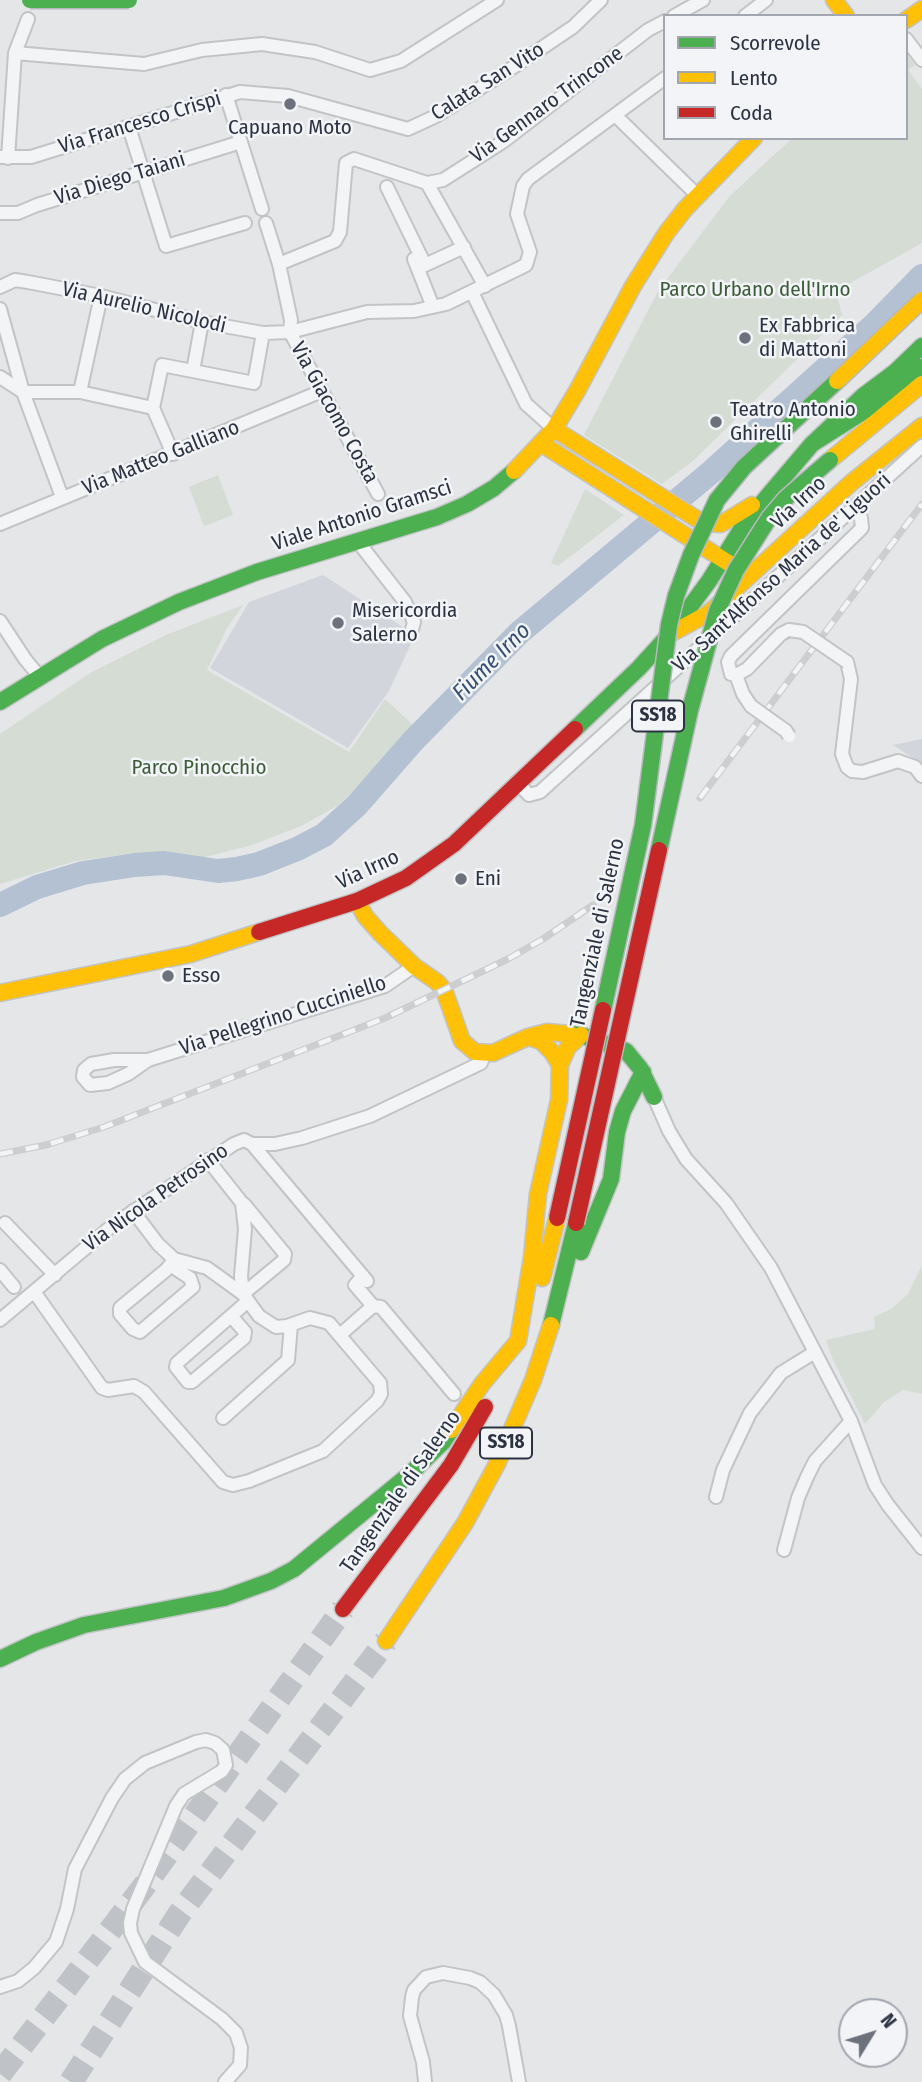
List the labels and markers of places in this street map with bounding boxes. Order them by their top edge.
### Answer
marker: Capuano Moto [282,96,298,112]
place label: Capuano Moto [228,115,352,141]
place label: Ex Fabbrica di Mattoni [759,313,855,363]
marker: Ex Fabbrica di Mattoni [737,330,753,346]
place label: Teatro Antonio Ghirelli [730,397,856,447]
marker: Teatro Antonio Ghirelli [708,414,724,430]
place label: Misericordia Salerno [352,598,457,648]
marker: Misericordia Salerno [330,615,346,631]
place label: Eni [475,866,501,892]
marker: Eni [453,871,469,887]
place label: Esso [182,963,221,989]
marker: Esso [160,968,176,984]

